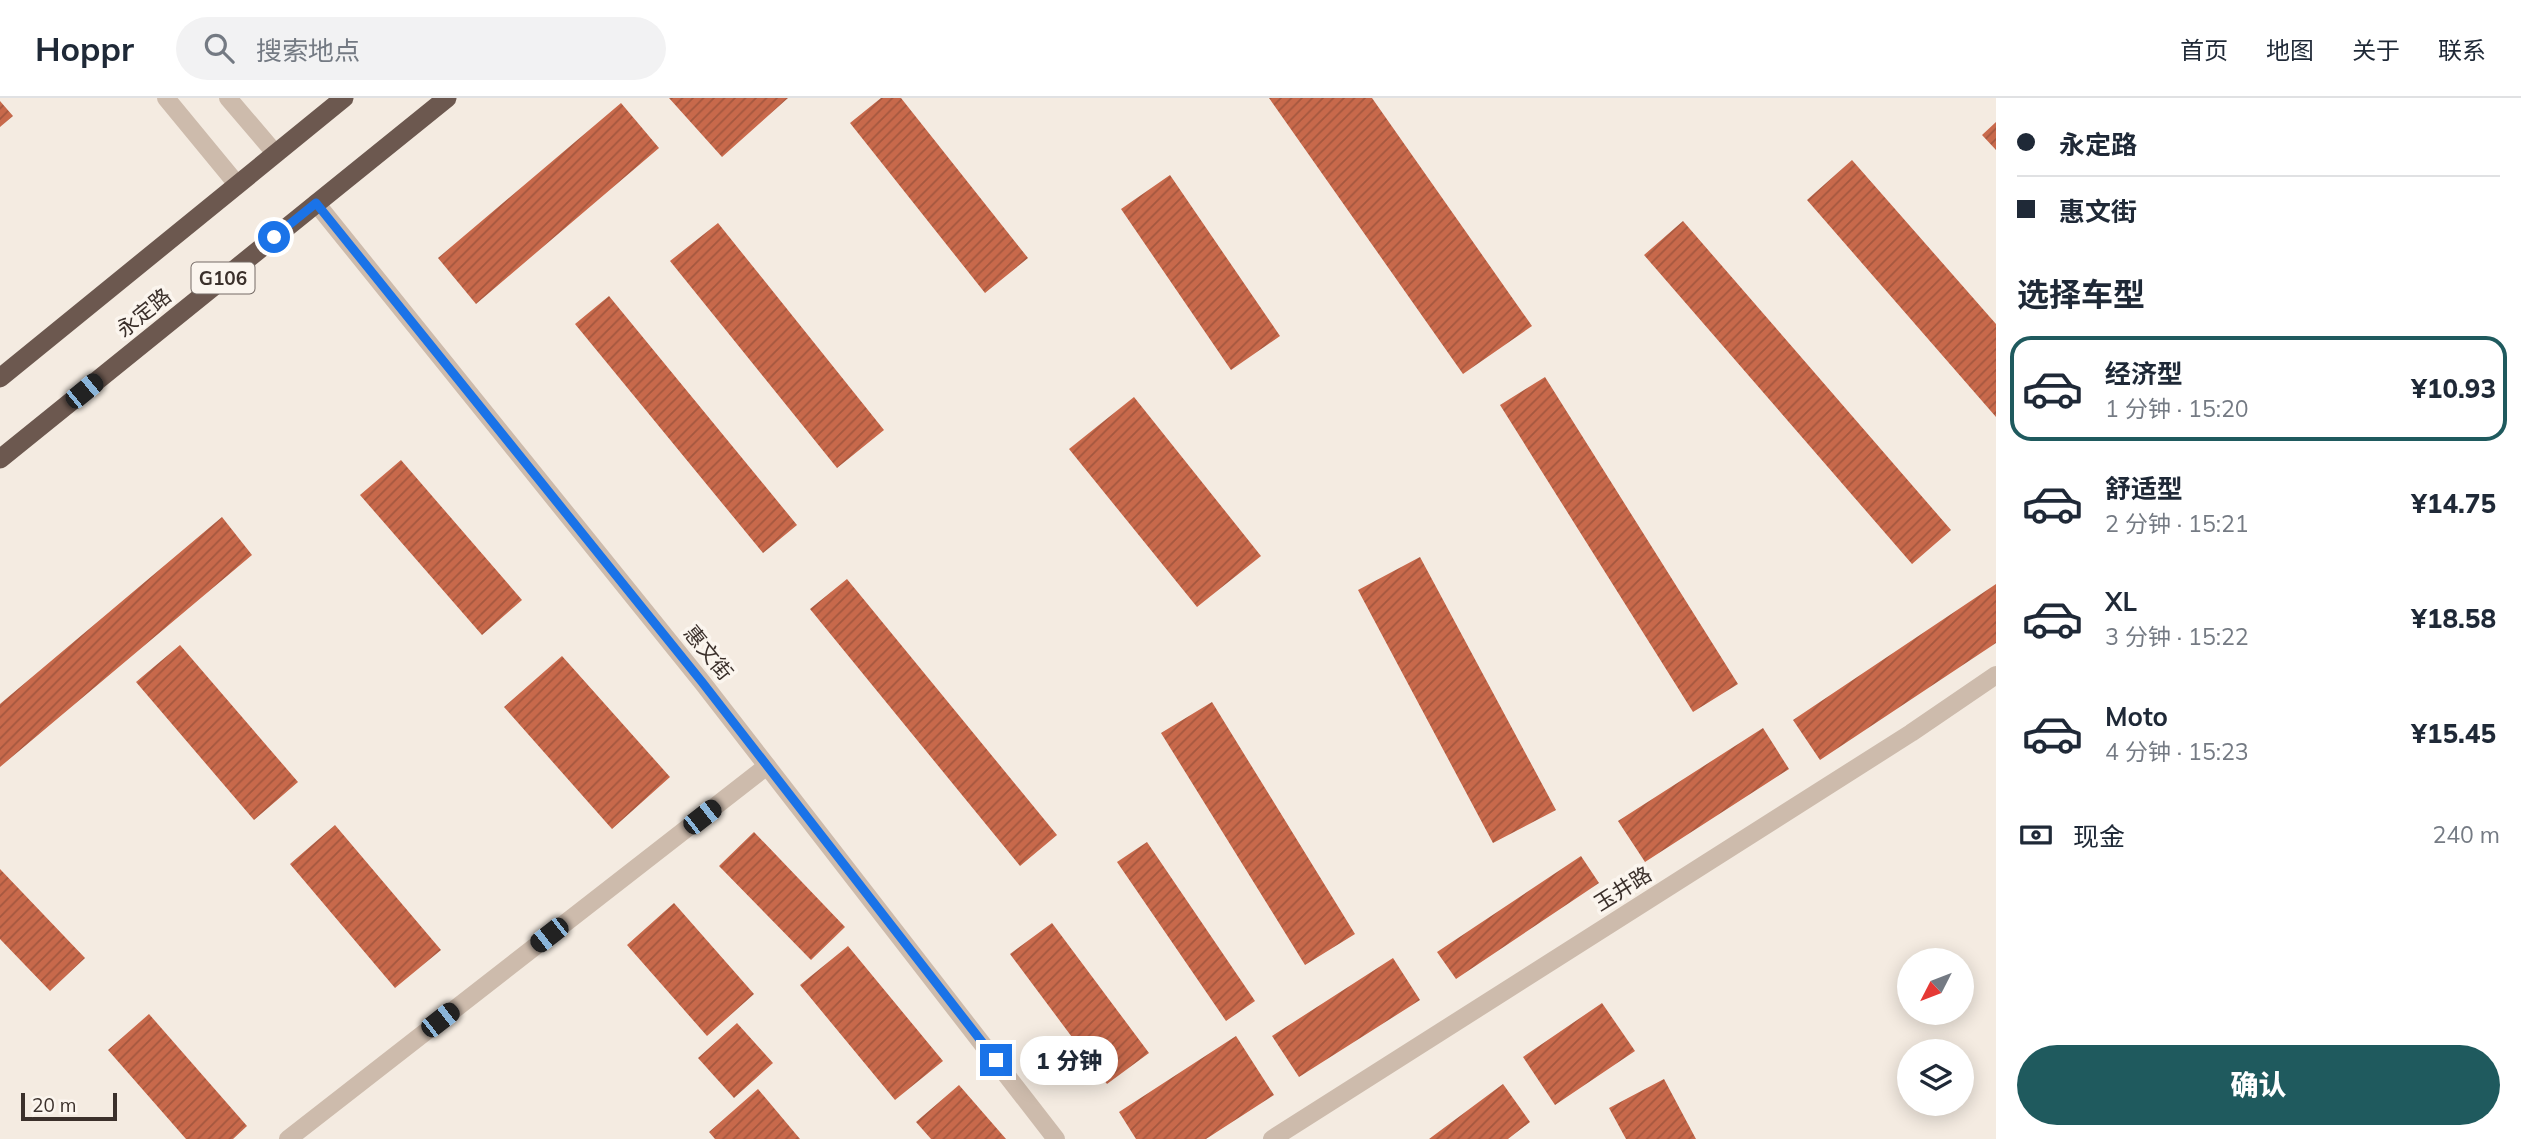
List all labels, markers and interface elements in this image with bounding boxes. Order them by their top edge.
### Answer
search box [176,17,666,80]
text: Hoppr [35,28,134,69]
icon: search [200,29,238,67]
text: 搜索地点 [256,34,360,67]
text: 首页 [2180,35,2228,65]
text: 地图 [2266,35,2314,65]
text: 关于 [2352,35,2400,65]
text: 联系 [2438,35,2486,65]
text: 永定路 [2059,128,2137,161]
text: 惠文街 [2059,195,2137,228]
route start [258,221,290,253]
road number: G106 [192,262,255,294]
text: 选择车型 [2017,274,2145,314]
street label: 永定路 [111,282,176,342]
icon: car [2021,357,2084,420]
text: 经济型 [2105,357,2183,390]
car [62,370,107,412]
text: ¥10.93 [2411,372,2496,405]
text: 1 分钟 · 15:20 [2105,394,2249,423]
icon: car [2021,472,2084,535]
text: 舒适型 [2105,472,2183,505]
text: ¥14.75 [2411,487,2496,520]
text: 2 分钟 · 15:21 [2105,509,2249,538]
text: XL [2105,585,2137,618]
icon: car [2021,587,2084,650]
text: ¥18.58 [2411,602,2496,635]
street label: 惠文街 [679,620,739,685]
text: 3 分钟 · 15:22 [2105,622,2249,651]
text: Moto [2105,700,2168,733]
icon: car [2021,702,2084,765]
text: ¥15.45 [2411,717,2496,750]
text: 4 分钟 · 15:23 [2105,737,2249,766]
car [679,796,726,838]
icon: cash [2017,816,2055,854]
text: 现金 [2073,820,2125,853]
text: 240 m [2432,820,2500,849]
street label: 玉井路 [1589,860,1656,916]
car [526,914,573,956]
north arrow [1897,948,1974,1026]
map controls [1897,948,1974,1116]
car [417,999,464,1041]
callout: 1 分钟 [1020,1035,1118,1084]
button: layers [1897,1039,1974,1116]
route end [980,1044,1012,1076]
button: 确认 [2017,1045,2500,1125]
text: 1 分钟 [1036,1046,1102,1075]
scale bar [21,1090,117,1122]
text: 20 m [32,1093,76,1117]

